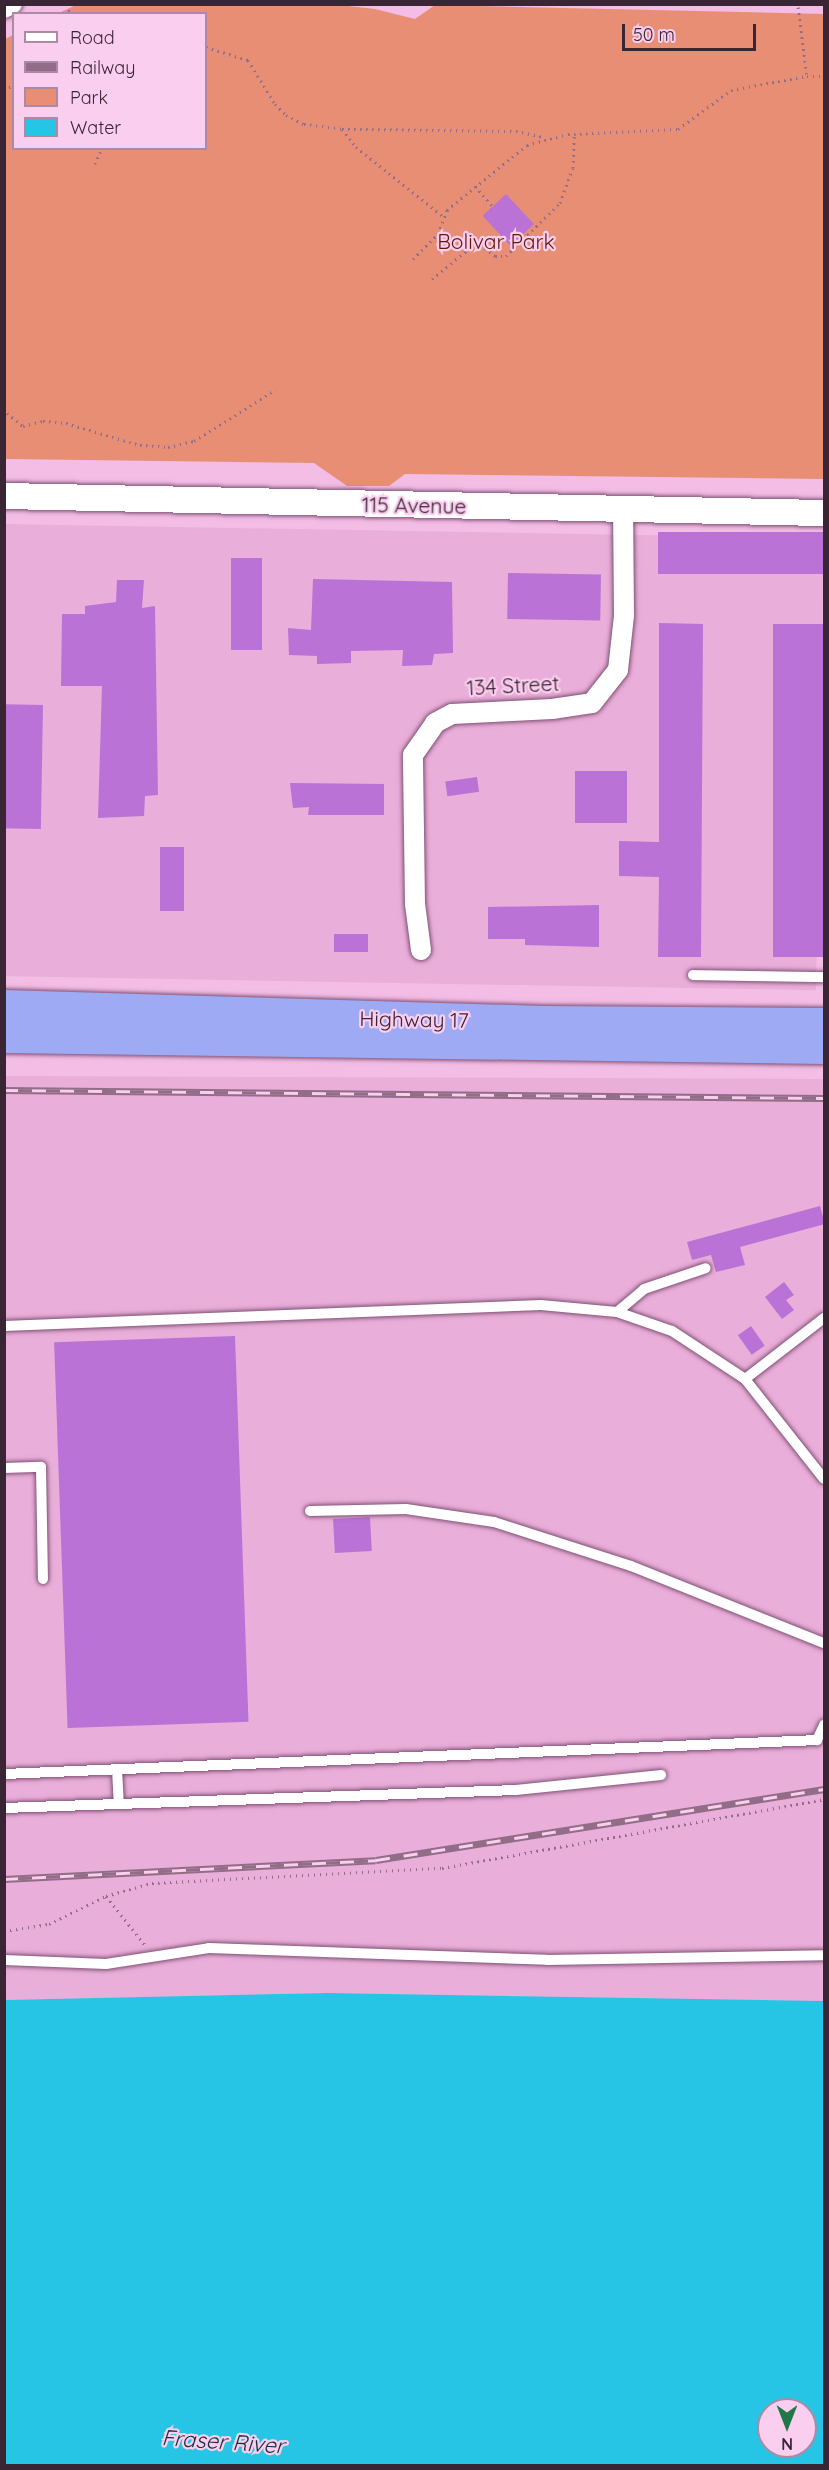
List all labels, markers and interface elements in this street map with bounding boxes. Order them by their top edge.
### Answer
legend [12,12,207,150]
scale bar [625,12,758,50]
text: 50 m [633,23,675,46]
text: Road [70,26,115,49]
text: Railway [70,56,136,79]
text: Park [70,86,108,109]
text: Water [70,116,121,139]
park label: Bolivar Park [437,228,555,254]
street label: 115 Avenue [362,491,466,519]
street label: 134 Street [466,670,560,700]
street label: Highway 17 [359,1005,469,1033]
north arrow [757,2398,817,2458]
water label: Fraser River [161,2425,285,2459]
text: N [781,2434,793,2454]

